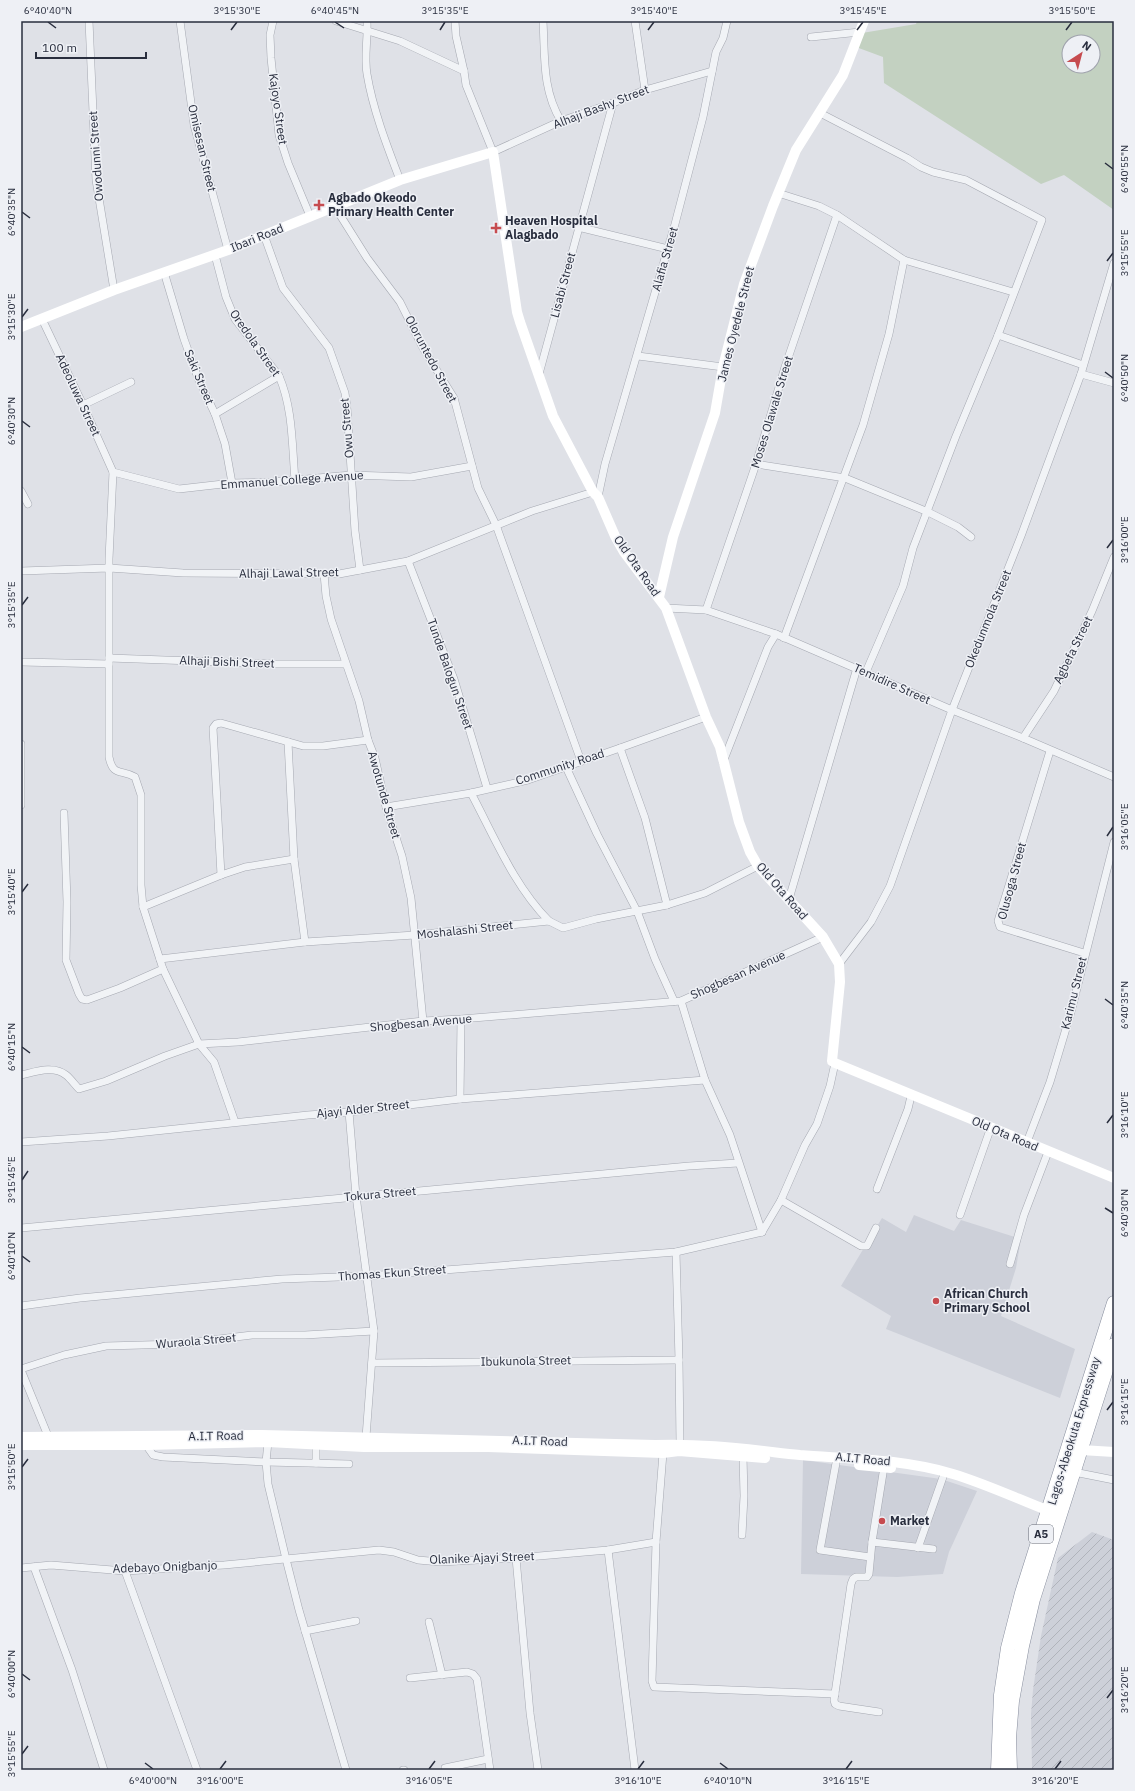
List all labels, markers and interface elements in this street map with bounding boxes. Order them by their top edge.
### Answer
text: 6°40'40"N [24,4,72,17]
text: 3°15'30"E [213,4,261,17]
text: 6°40'45"N [311,4,359,17]
text: 3°15'35"E [421,4,469,17]
text: 3°15'40"E [630,4,678,17]
text: 3°15'45"E [839,4,887,17]
text: 3°15'50"E [1048,4,1096,17]
scale bar [36,34,146,60]
north arrow [1061,34,1101,74]
text: N [1080,38,1094,54]
text: 100 m [42,40,77,55]
street label: Kajoyo Street [266,72,291,146]
street label: Alhaji Bashy Street [551,81,651,132]
street label: Omisesan Street [185,103,220,193]
street label: Owodunni Street [85,110,106,202]
text: 6°40'55"N [1118,145,1131,193]
text: 6°40'35"N [5,188,18,236]
place label: Agbado Okeodo Primary Health Center [328,190,454,219]
marker: Agbado Okeodo Primary Health Center [313,199,325,211]
place label: Heaven Hospital Alagbado [505,213,598,242]
street label: Ibari Road [228,220,286,255]
marker: Heaven Hospital Alagbado [490,222,502,234]
street label: Alafia Street [648,225,681,293]
text: 3°15'55"E [1118,229,1131,277]
street label: Lisabi Street [547,251,578,319]
street label: James Oyedele Street [714,265,757,383]
text: 3°15'30"E [5,293,18,341]
street label: Oredola Street [227,306,284,379]
street label: Oloruntedo Street [402,313,461,405]
street label: Saki Street [181,347,218,407]
street label: Adeoluwa Street [53,351,104,438]
street label: Moses Olawale Street [747,354,796,470]
text: 6°40'50"N [1118,354,1131,402]
text: 6°40'30"N [5,397,18,445]
street label: Owu Street [336,397,357,459]
street label: Emmanuel College Avenue [220,467,365,492]
text: 3°16'00"E [1118,516,1131,564]
street label: Old Ota Road [611,532,664,599]
street label: Alhaji Lawal Street [239,564,339,581]
street label: Okedunmola Street [961,568,1014,670]
text: 3°15'35"E [5,581,18,629]
street label: Agbefa Street [1050,613,1095,686]
street label: Tunde Balogun Street [424,616,476,731]
street label: Alhaji Bishi Street [179,652,275,671]
street label: Temidire Street [851,660,933,707]
street label: Community Road [514,745,606,788]
street label: Awotunde Street [365,749,404,840]
text: 3°16'05"E [1118,803,1131,851]
street label: Olusoga Street [994,840,1029,921]
street label: Old Ota Road [753,859,811,922]
text: 3°15'40"E [5,868,18,916]
street label: Moshalashi Street [416,917,514,942]
street label: Shogbesan Avenue [688,947,788,1002]
street label: Karimu Street [1057,955,1090,1031]
text: 6°40'35"N [1118,981,1131,1029]
street label: Shogbesan Avenue [369,1011,473,1034]
text: 6°40'15"N [5,1023,18,1071]
text: 3°16'10"E [1118,1091,1131,1139]
street label: Ajayi Alder Street [316,1096,410,1121]
street label: Old Ota Road [970,1113,1041,1154]
text: 3°15'45"E [5,1156,18,1204]
street label: Tokura Street [343,1183,417,1204]
text: 6°40'30"N [1118,1189,1131,1237]
text: 6°40'10"N [5,1232,18,1280]
street label: Thomas Ekun Street [337,1261,447,1284]
place label: African Church Primary School [944,1286,1030,1315]
marker: African Church Primary School [931,1296,941,1306]
street label: Wuraola Street [155,1330,237,1351]
street label: Ibukunola Street [481,1352,571,1369]
street label: Lagos-Abeokuta Expressway [1044,1355,1103,1507]
text: 3°16'15"E [1118,1378,1131,1426]
street label: A.I.T Road [188,1428,244,1443]
street label: A.I.T Road [512,1432,568,1449]
text: 3°15'50"E [5,1443,18,1491]
street label: A.I.T Road [835,1449,891,1468]
place label: Market [890,1513,930,1528]
marker: Market [877,1516,887,1526]
road number: A5 [1029,1525,1053,1543]
street label: Olanike Ajayi Street [429,1548,535,1567]
street label: Adebayo Onigbanjo [112,1557,218,1576]
text: 6°40'00"N [5,1650,18,1698]
text: 3°16'20"E [1118,1666,1131,1714]
text: 3°15'55"E [5,1730,18,1778]
text: 6°40'00"N [129,1774,177,1787]
text: 3°16'00"E [196,1774,244,1787]
text: 3°16'05"E [405,1774,453,1787]
text: 3°16'10"E [614,1774,662,1787]
text: 6°40'10"N [704,1774,752,1787]
text: 3°16'15"E [822,1774,870,1787]
text: 3°16'20"E [1031,1774,1079,1787]

